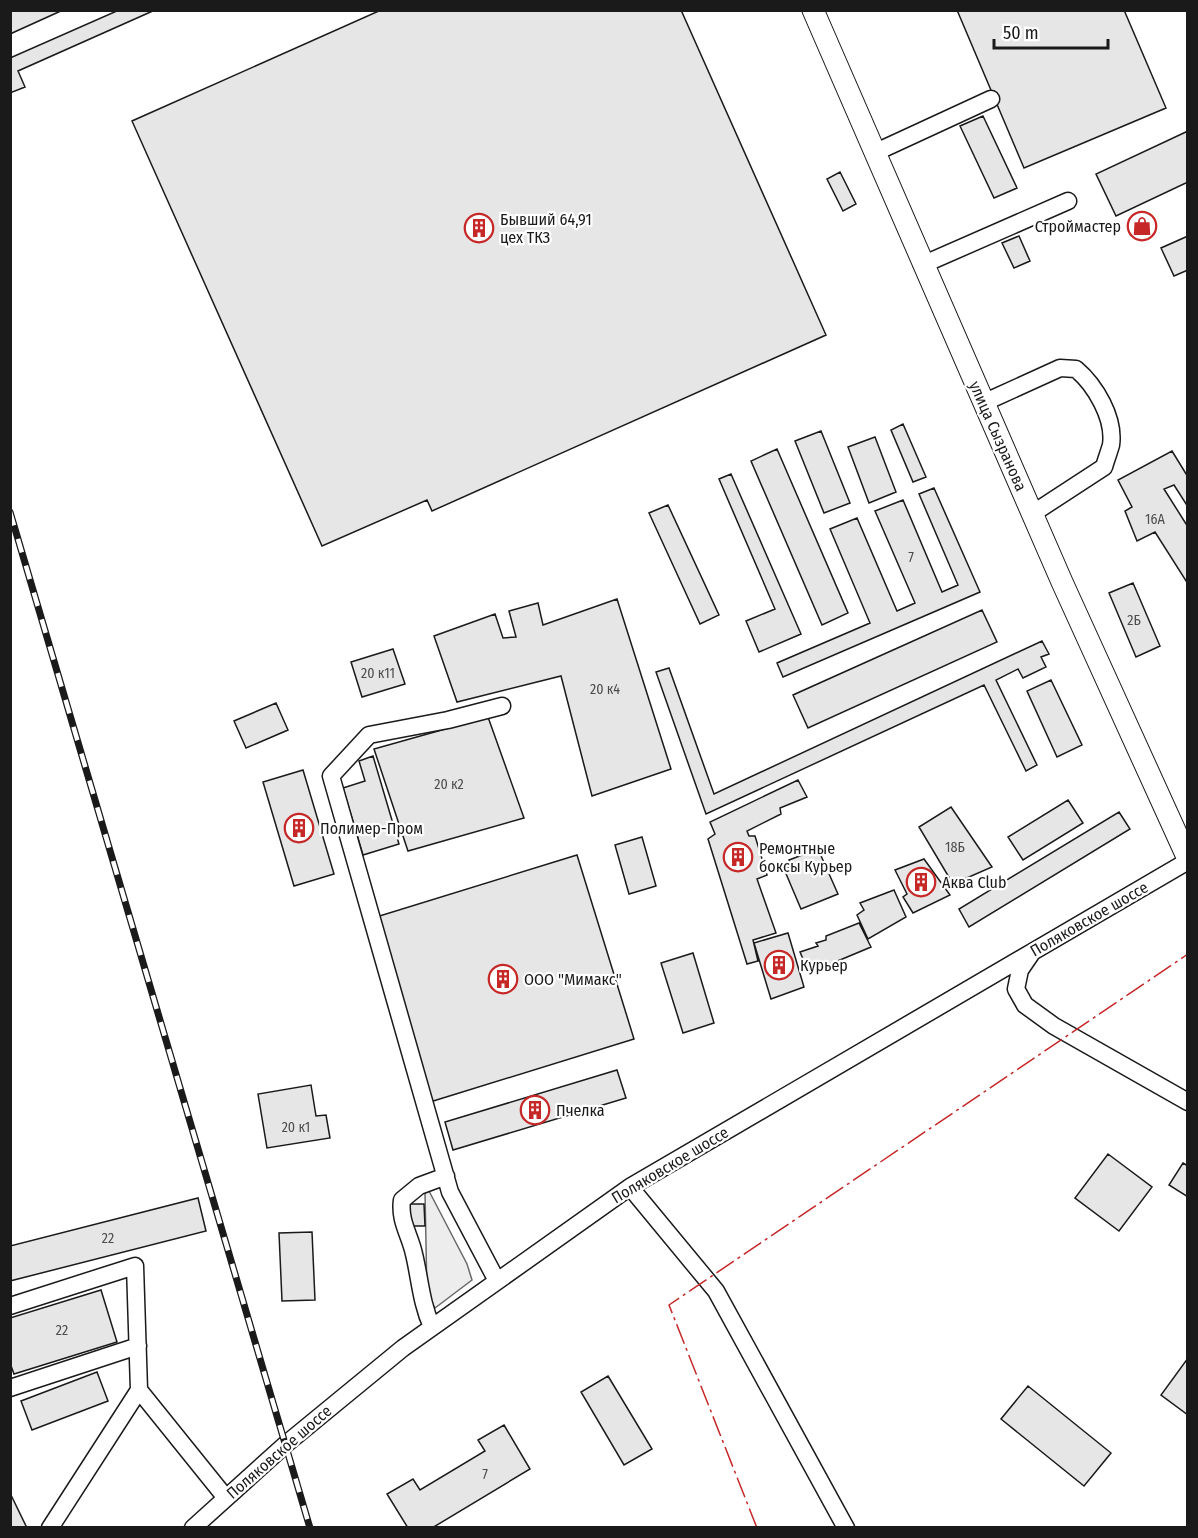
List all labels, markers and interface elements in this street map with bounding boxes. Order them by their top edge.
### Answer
scale bar [994,12,1108,50]
text: 50 m [1003,22,1039,44]
place label: Бывший 64,91 цех ТКЗ [500,210,592,247]
shop icon: Строймастер [1126,210,1158,242]
building icon: Бывший 64,91 цех ТКЗ [463,212,495,244]
place label: Строймастер [1035,217,1121,236]
street label: улица Сызранова [965,378,1031,494]
house number: 16А [1145,511,1166,528]
house number: 7 [908,549,914,566]
house number: 2Б [1127,612,1141,629]
house number: 20 к11 [361,665,395,682]
house number: 20 к4 [590,681,620,698]
house number: 20 к2 [434,776,464,793]
building icon: Полимер-Пром [283,812,315,844]
place label: Полимер-Пром [320,819,423,838]
place label: Ремонтные боксы Курьер [759,839,852,876]
house number: 18Б [945,839,965,856]
building icon: Ремонтные боксы Курьер [722,841,754,873]
building icon: Аква Club [905,866,937,898]
place label: Аква Club [942,873,1006,892]
street label: Поляковское шоссе [1027,877,1151,960]
building icon: Курьер [763,949,795,981]
place label: Курьер [800,956,848,975]
building icon: ООО "Мимакс" [487,963,519,995]
place label: ООО "Мимакс" [524,970,622,989]
building icon: Пчелка [519,1094,551,1126]
place label: Пчелка [556,1101,605,1120]
house number: 20 к1 [282,1119,310,1136]
street label: Поляковское шоссе [608,1123,732,1207]
house number: 22 [102,1230,114,1247]
house number: 22 [56,1322,68,1339]
street label: Поляковское шоссе [223,1401,335,1503]
house number: 7 [482,1466,488,1483]

